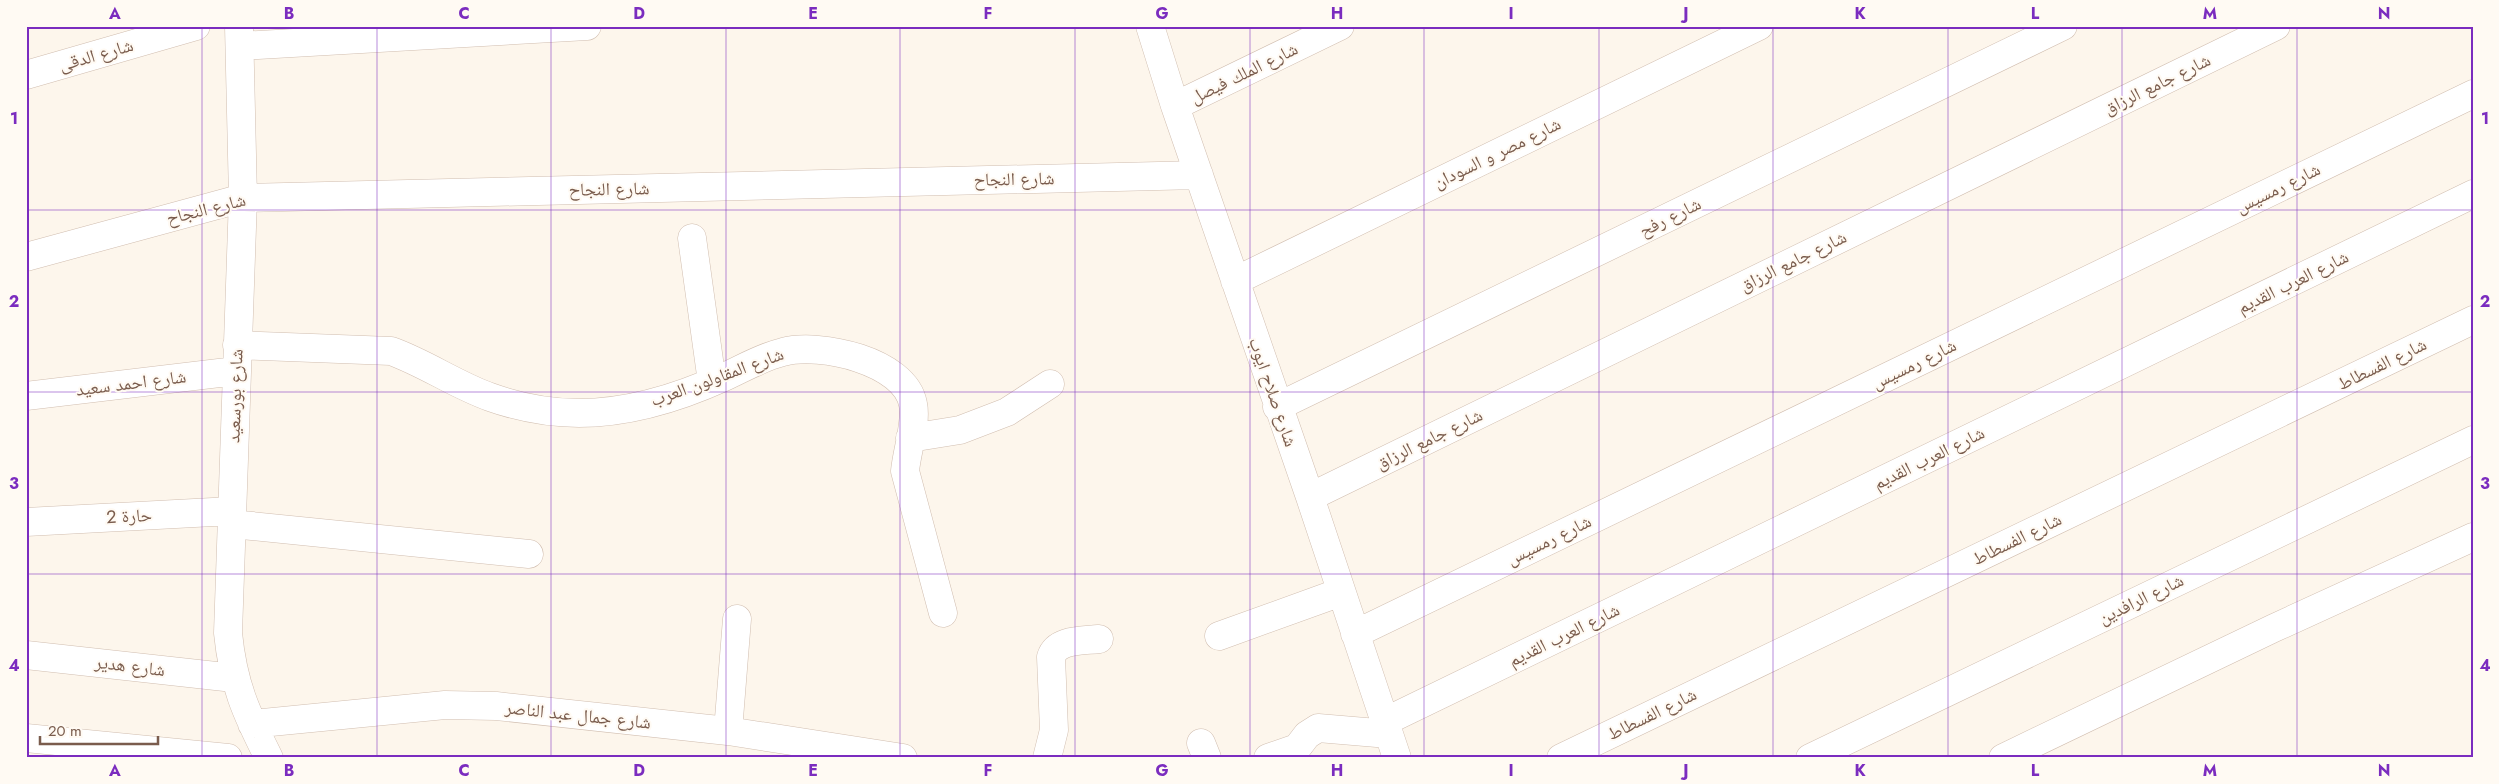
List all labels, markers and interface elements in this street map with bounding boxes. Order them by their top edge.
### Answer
text: A [108,2,121,25]
text: B [284,2,294,25]
text: C [458,2,470,25]
text: D [633,2,645,25]
text: E [808,2,818,25]
text: F [984,2,992,25]
text: G [1155,2,1169,25]
text: H [1331,2,1343,25]
text: I [1508,2,1514,25]
text: J [1680,2,1689,25]
text: K [1854,2,1866,25]
text: L [2031,2,2040,25]
text: M [2203,2,2217,25]
text: N [2378,2,2390,25]
street label: شارع الدقى [56,32,136,78]
street label: شارع الملك فيصل [1186,36,1302,110]
street label: شارع جامع الرزاق [2099,47,2215,121]
text: 1 [10,107,18,130]
text: 1 [2481,107,2489,130]
street label: شارع مصر و السودان [1429,111,1565,195]
street label: شارع رمسيس [2231,156,2325,220]
street label: شارع النجاح [973,165,1055,193]
street label: شارع النجاح [568,175,650,203]
street label: شارع النجاح [164,187,248,231]
street label: شارع رفح [1635,191,1705,243]
street label: شارع جامع الرزاق [1735,224,1851,298]
street label: شارع العرب القديم [2233,244,2353,320]
text: 2 [9,290,19,313]
text: 2 [2480,290,2490,313]
street label: شارع الفسطاط [2333,331,2431,397]
street label: شارع رمسيس [1867,332,1961,396]
street label: شارع صلاح ايوب [1242,334,1304,450]
street label: شارع المقاولون العرب [647,341,787,413]
street label: شارع بورسعيد [220,348,250,444]
street label: شارع احمد سعيد [74,363,188,403]
street label: شارع جامع الرزاق [1371,402,1487,476]
street label: شارع العرب القديم [1869,420,1989,496]
text: 3 [9,472,19,495]
text: 3 [2480,472,2490,495]
street label: حارة 2 [105,502,153,530]
street label: شارع الفسطاط [1968,506,2066,572]
street label: شارع رمسيس [1502,508,1596,572]
street label: شارع الرافدين [2094,567,2188,631]
street label: شارع العرب القديم [1504,597,1624,673]
street label: شارع هدير [92,649,167,683]
text: 4 [8,654,20,677]
text: 4 [2479,654,2491,677]
street label: شارع الفسطاط [1603,681,1701,747]
street label: شارع جمال عبد الناصر [503,694,652,736]
scale bar [40,714,158,746]
text: 20 m [48,720,82,742]
text: A [108,759,121,782]
text: B [284,759,294,782]
text: C [458,759,470,782]
text: D [633,759,645,782]
text: E [808,759,818,782]
text: F [984,759,992,782]
text: G [1155,759,1169,782]
text: H [1331,759,1343,782]
text: I [1508,759,1514,782]
text: J [1680,759,1689,782]
text: K [1854,759,1866,782]
text: L [2031,759,2040,782]
text: M [2203,759,2217,782]
text: N [2378,759,2390,782]

